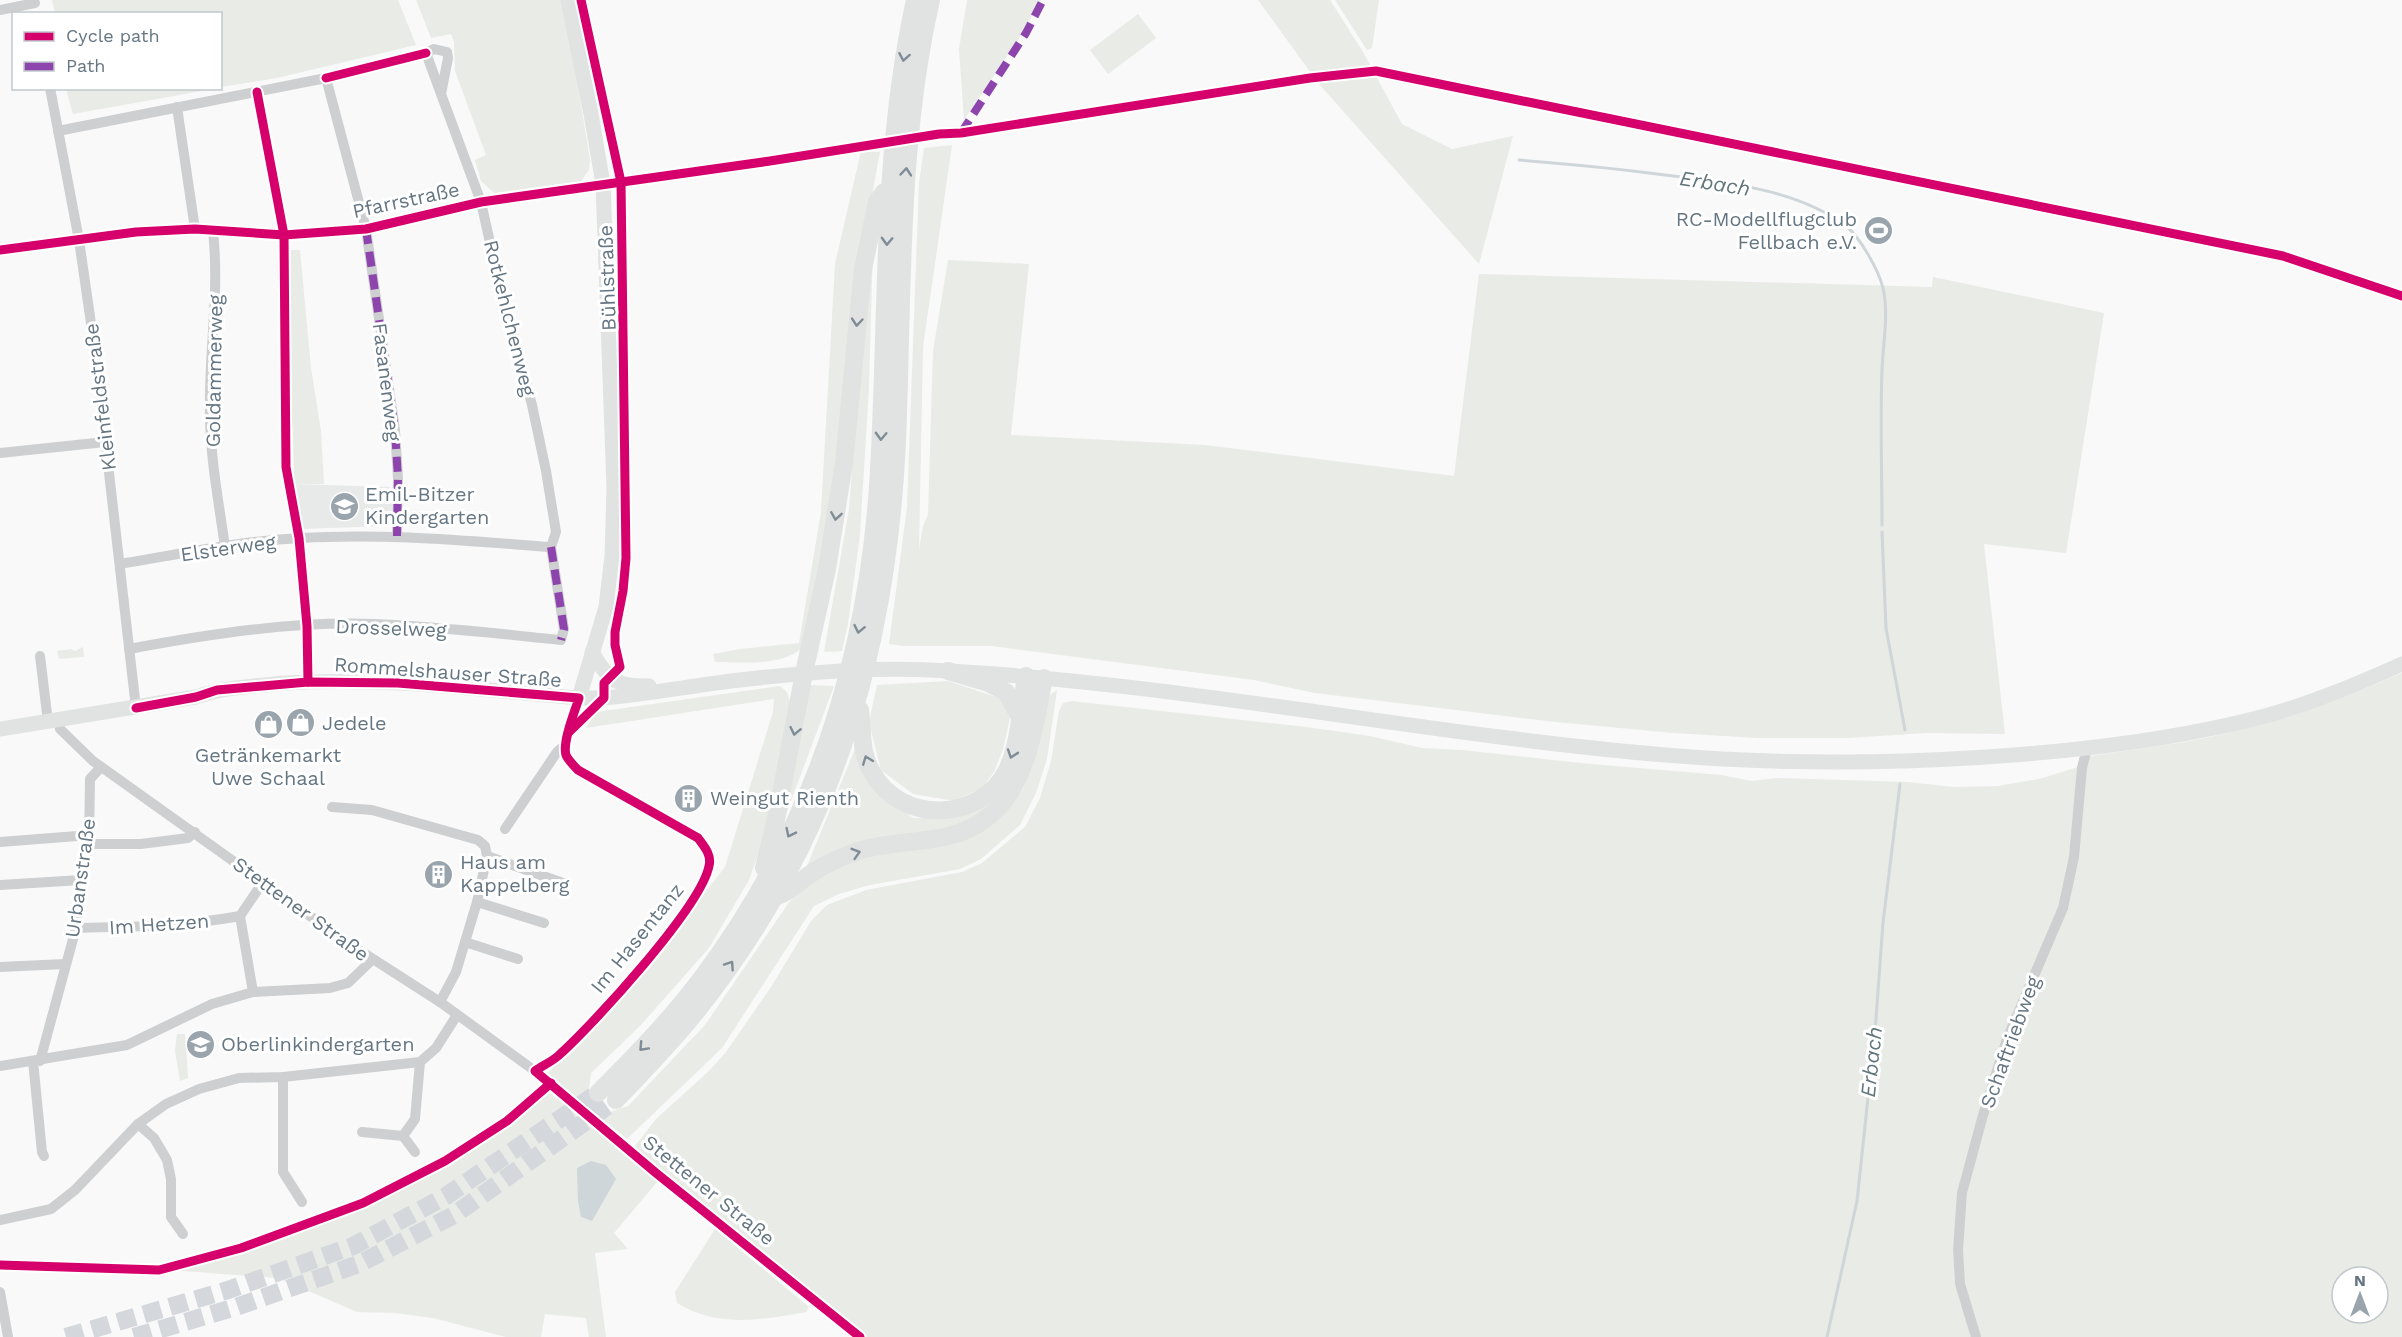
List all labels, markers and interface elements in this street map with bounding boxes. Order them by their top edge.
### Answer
legend [12,12,222,90]
text: Cycle path [66,25,160,46]
one-way arrow [898,52,911,62]
text: Path [66,55,106,76]
water label: Erbach [1678,165,1752,201]
one-way arrow [900,168,913,177]
street label: Pfarrstraße [350,177,462,223]
place label: RC-Modellflugclub Fellbach e.V. [1676,207,1857,254]
sports icon: RC-Modellflugclub Fellbach e.V. [1862,214,1894,246]
street label: Bühlstraße [593,225,621,331]
one-way arrow [880,236,893,245]
street label: Rotkehlchenweg [479,237,541,399]
street label: Goldammerweg [201,294,227,448]
one-way arrow [851,318,864,327]
street label: Fasanenweg [368,321,406,443]
street label: Kleinfeldstraße [79,322,121,472]
one-way arrow [874,431,887,440]
place label: Emil-Bitzer Kindergarten [365,482,489,529]
school or university icon: Emil-Bitzer Kindergarten [328,490,360,522]
one-way arrow [830,510,843,520]
street label: Elsterweg [179,529,278,567]
street label: Drosselweg [335,614,447,642]
one-way arrow [854,624,867,634]
street label: Rommelshauser Straße [333,652,563,692]
shop icon: Jedele [285,707,317,739]
shop icon: Getränkemarkt Uwe Schaal [252,708,284,740]
place label: Jedele [322,711,386,735]
one-way arrow [789,726,802,736]
place label: Getränkemarkt Uwe Schaal [195,743,342,790]
one-way arrow [1007,748,1019,759]
one-way arrow [861,755,874,766]
building icon: Weingut Rienth [673,782,705,814]
place label: Weingut Rienth [710,786,859,810]
street label: Urbanstraße [60,817,100,939]
one-way arrow [786,827,798,838]
one-way arrow [850,848,861,860]
place label: Haus am Kappelberg [460,850,570,897]
street label: Stettener Straße [228,852,374,966]
building icon: Haus am Kappelberg [423,858,455,890]
street label: Im Hasentanz [585,878,689,998]
street label: Im Hetzen [108,909,210,939]
one-way arrow [723,961,734,972]
street label: Schaftriebweg [1975,972,2045,1111]
water label: Erbach [1855,1025,1887,1099]
school or university icon: Oberlinkindergarten [184,1028,216,1060]
place label: Oberlinkindergarten [221,1032,415,1056]
one-way arrow [639,1040,650,1051]
street label: Stettener Straße [638,1130,780,1250]
north arrow [2330,1265,2390,1325]
text: N [2354,1271,2366,1290]

